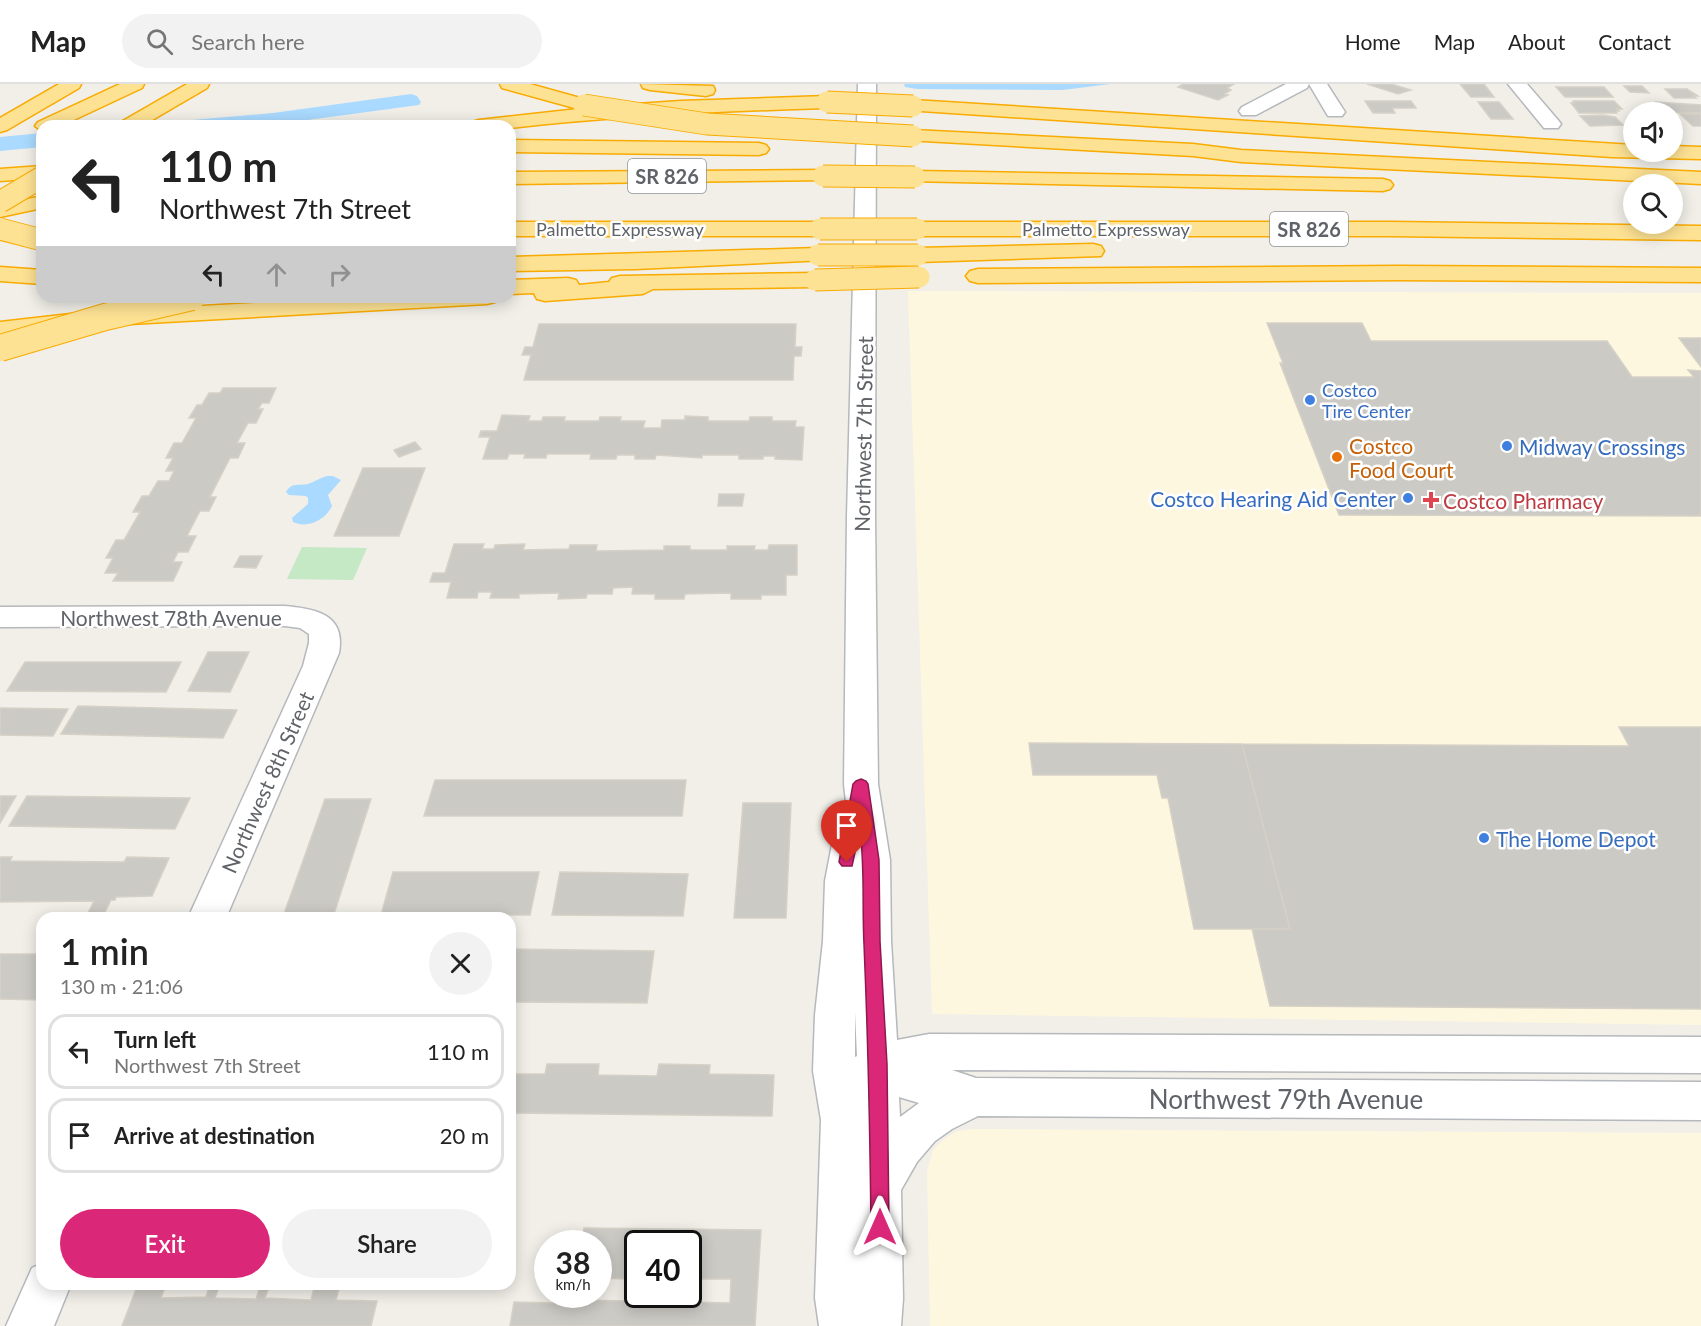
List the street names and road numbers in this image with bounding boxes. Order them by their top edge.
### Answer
road number: SR 826 [628,159,706,193]
road number: SR 826 [1270,212,1348,246]
street label: Palmetto Expressway [536,218,705,240]
street label: Palmetto Expressway [1022,218,1191,240]
street label: Northwest 7th Street [849,335,877,532]
street label: Northwest 78th Avenue [60,605,282,630]
street label: Northwest 8th Street [216,687,318,877]
street label: Northwest 79th Avenue [1149,1083,1423,1115]

